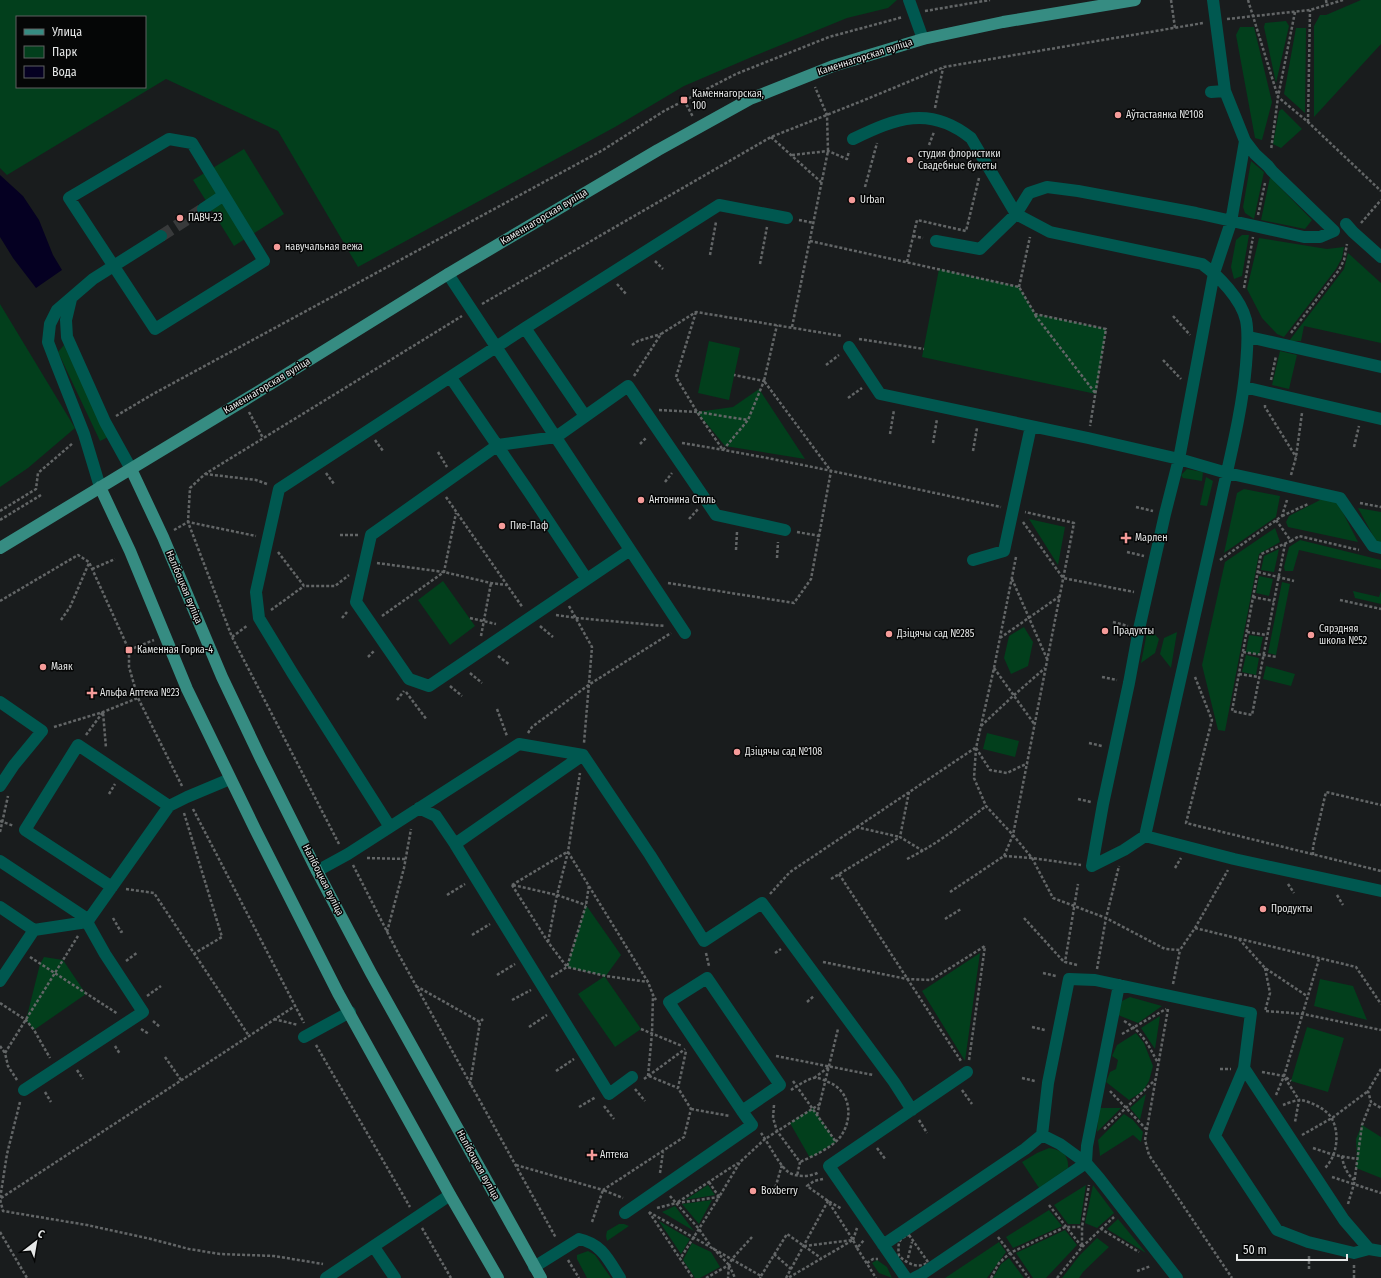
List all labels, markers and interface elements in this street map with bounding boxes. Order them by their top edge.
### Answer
legend [16,16,146,88]
text: Улица [51,25,82,39]
street label: Каменнагорская вуліца [816,35,914,78]
text: Парк [52,45,78,59]
text: Вода [52,65,77,79]
place label: Каменнагорская, 100 [692,88,764,112]
marker: Каменнагорская, 100 [679,95,689,105]
place label: Аўтастаянка №108 [1126,109,1203,121]
marker: Аўтастаянка №108 [1113,110,1123,120]
place label: студия флористики Свадебные букеты [918,148,1001,172]
marker: студия флористики Свадебные букеты [905,155,915,165]
street label: Каменнагорская вуліца [498,185,590,248]
place label: Urban [860,194,885,206]
marker: Urban [847,195,857,205]
place label: ПАВЧ-23 [188,212,223,224]
marker: ПАВЧ-23 [175,213,185,223]
place label: навучальная вежа [285,241,363,253]
marker: навучальная вежа [272,242,282,252]
street label: Каменнагорская вуліца [221,354,313,417]
place label: Антонина Стиль [649,494,716,506]
marker: Антонина Стиль [636,495,646,505]
place label: Пив-Паф [510,520,548,532]
marker: Пив-Паф [497,521,507,531]
marker: Марлен [1120,532,1132,544]
place label: Марлен [1135,532,1168,544]
street label: Налібоцкая вуліца [163,548,206,625]
place label: Сярэдняя школа №52 [1319,623,1368,647]
place label: Прадукты [1113,625,1154,637]
marker: Прадукты [1100,626,1110,636]
place label: Дзіцячы сад №285 [896,627,975,640]
marker: Дзіцячы сад №285 [884,629,894,639]
marker: Сярэдняя школа №52 [1306,630,1316,640]
place label: Каменная Горка-4 [137,644,213,656]
marker: Каменная Горка-4 [124,645,134,655]
place label: Маяк [51,661,73,673]
marker: Маяк [38,662,48,672]
place label: Альфа Аптека №23 [100,687,180,699]
marker: Альфа Аптека №23 [87,688,97,698]
place label: Дзіцячы сад №108 [744,745,822,758]
marker: Дзіцячы сад №108 [732,747,742,757]
street label: Налібоцкая вуліца [300,842,347,918]
place label: Продукты [1271,903,1312,915]
marker: Продукты [1258,904,1268,914]
street label: Налібоцкая вуліца [454,1127,503,1202]
place label: Аптека [600,1149,629,1161]
marker: Аптека [587,1150,597,1160]
place label: Boxberry [761,1185,798,1197]
marker: Boxberry [748,1186,758,1196]
north arrow [16,1222,56,1262]
text: С [35,1227,47,1241]
scale bar [1237,1236,1347,1262]
text: 50 m [1243,1243,1267,1257]

